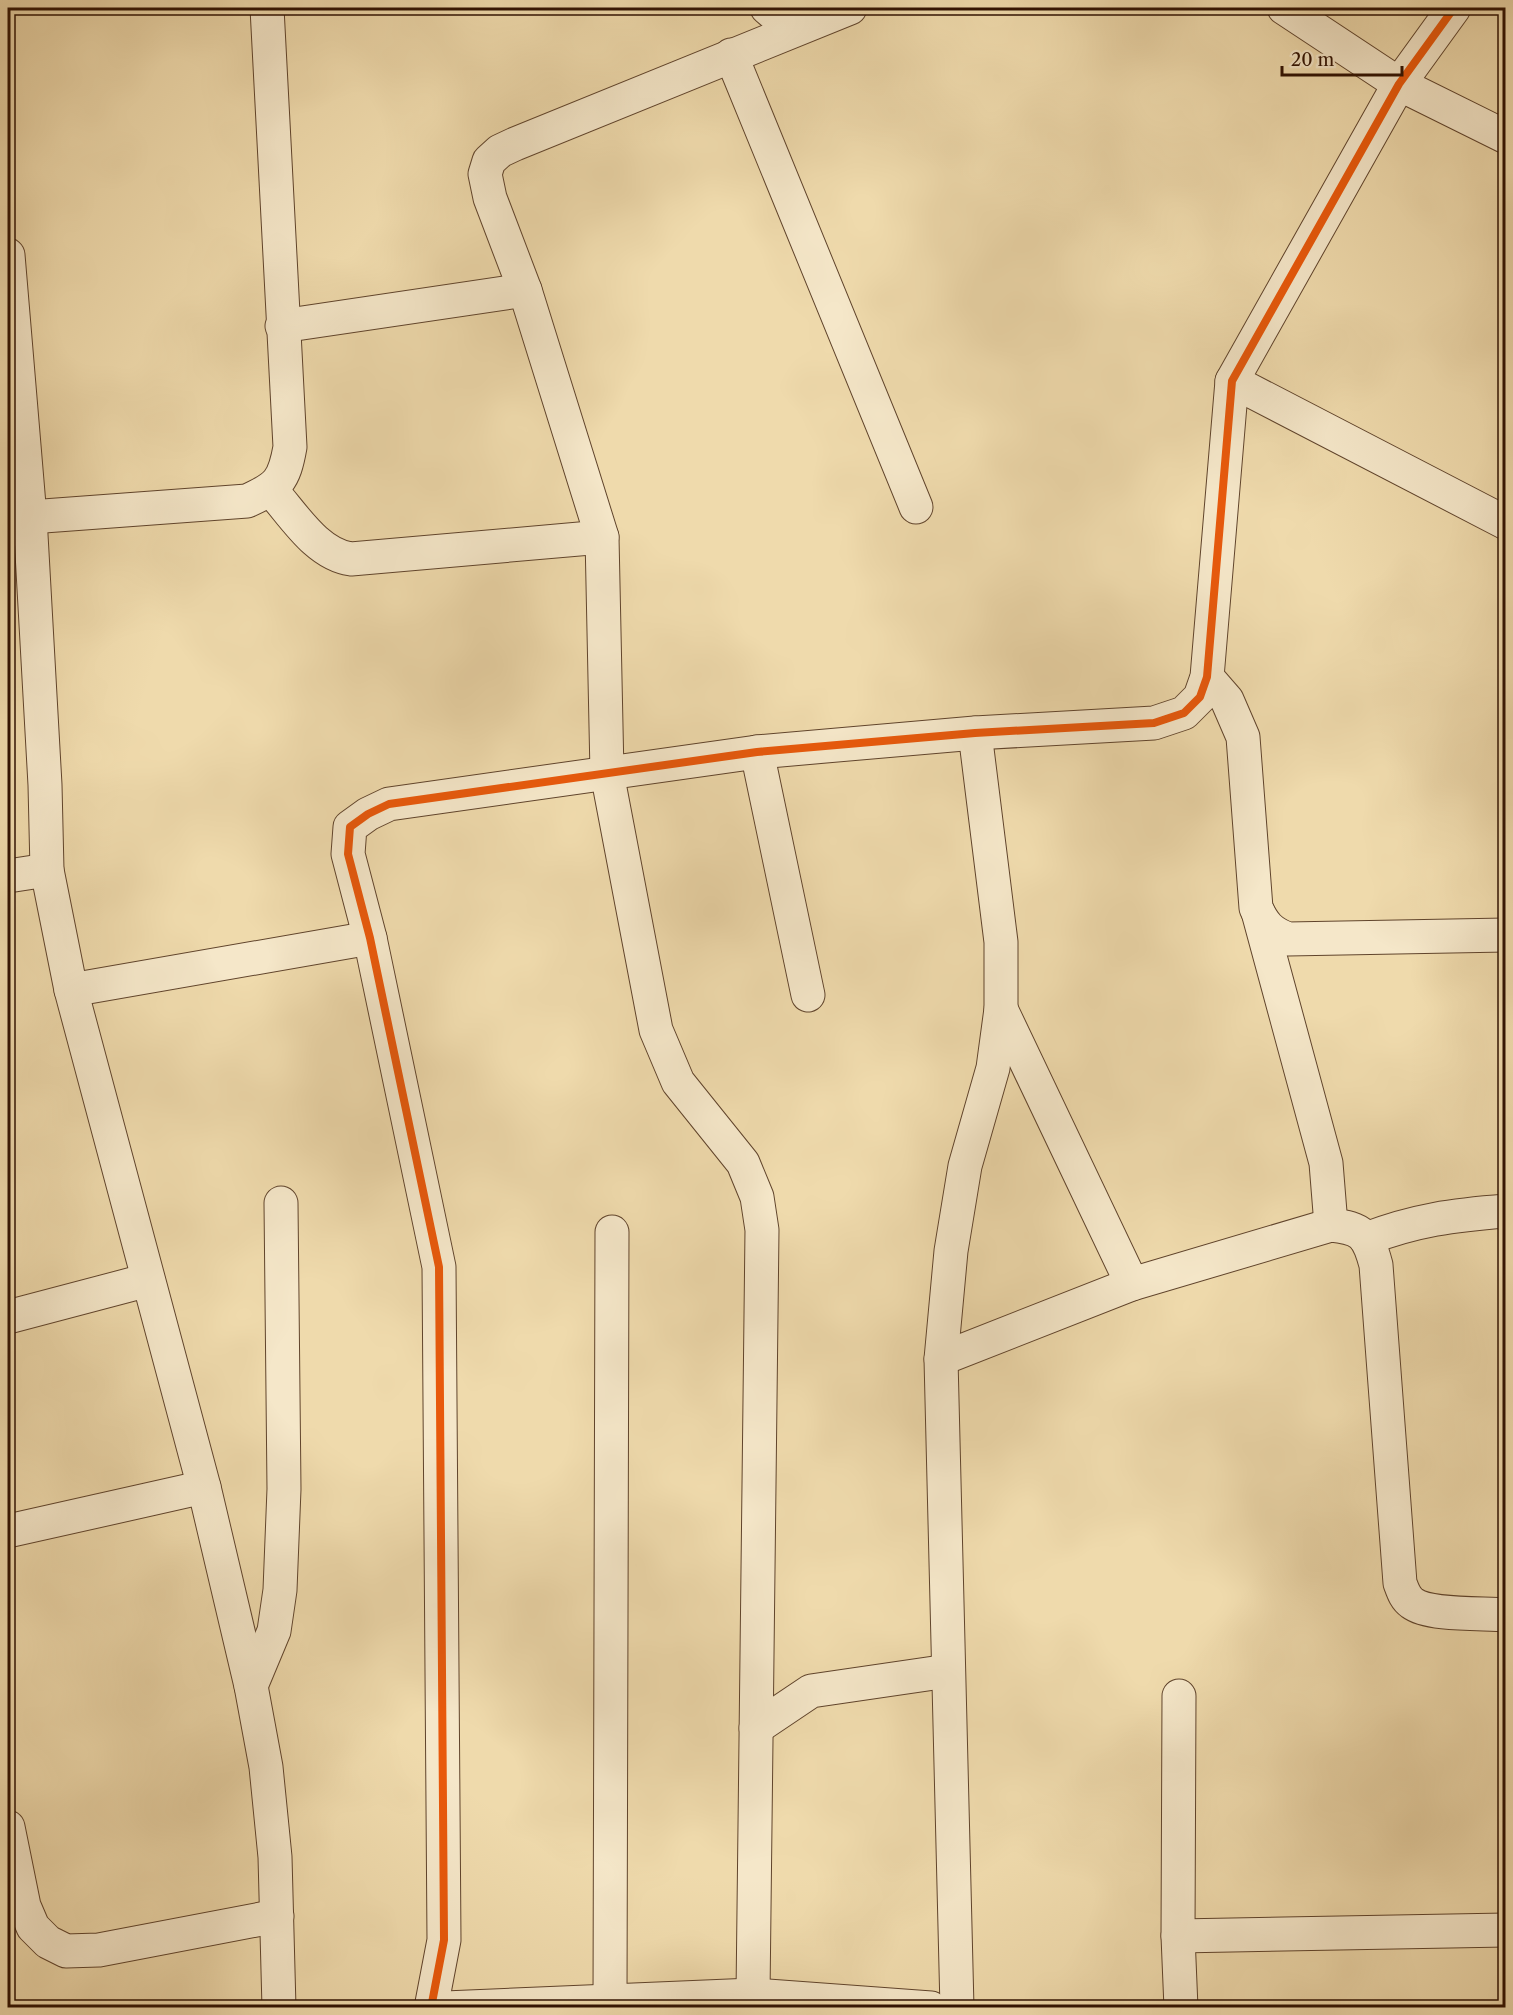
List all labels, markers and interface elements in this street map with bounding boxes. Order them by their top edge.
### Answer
scale bar [1282,39,1402,77]
text: 20 m [1291,49,1335,71]

